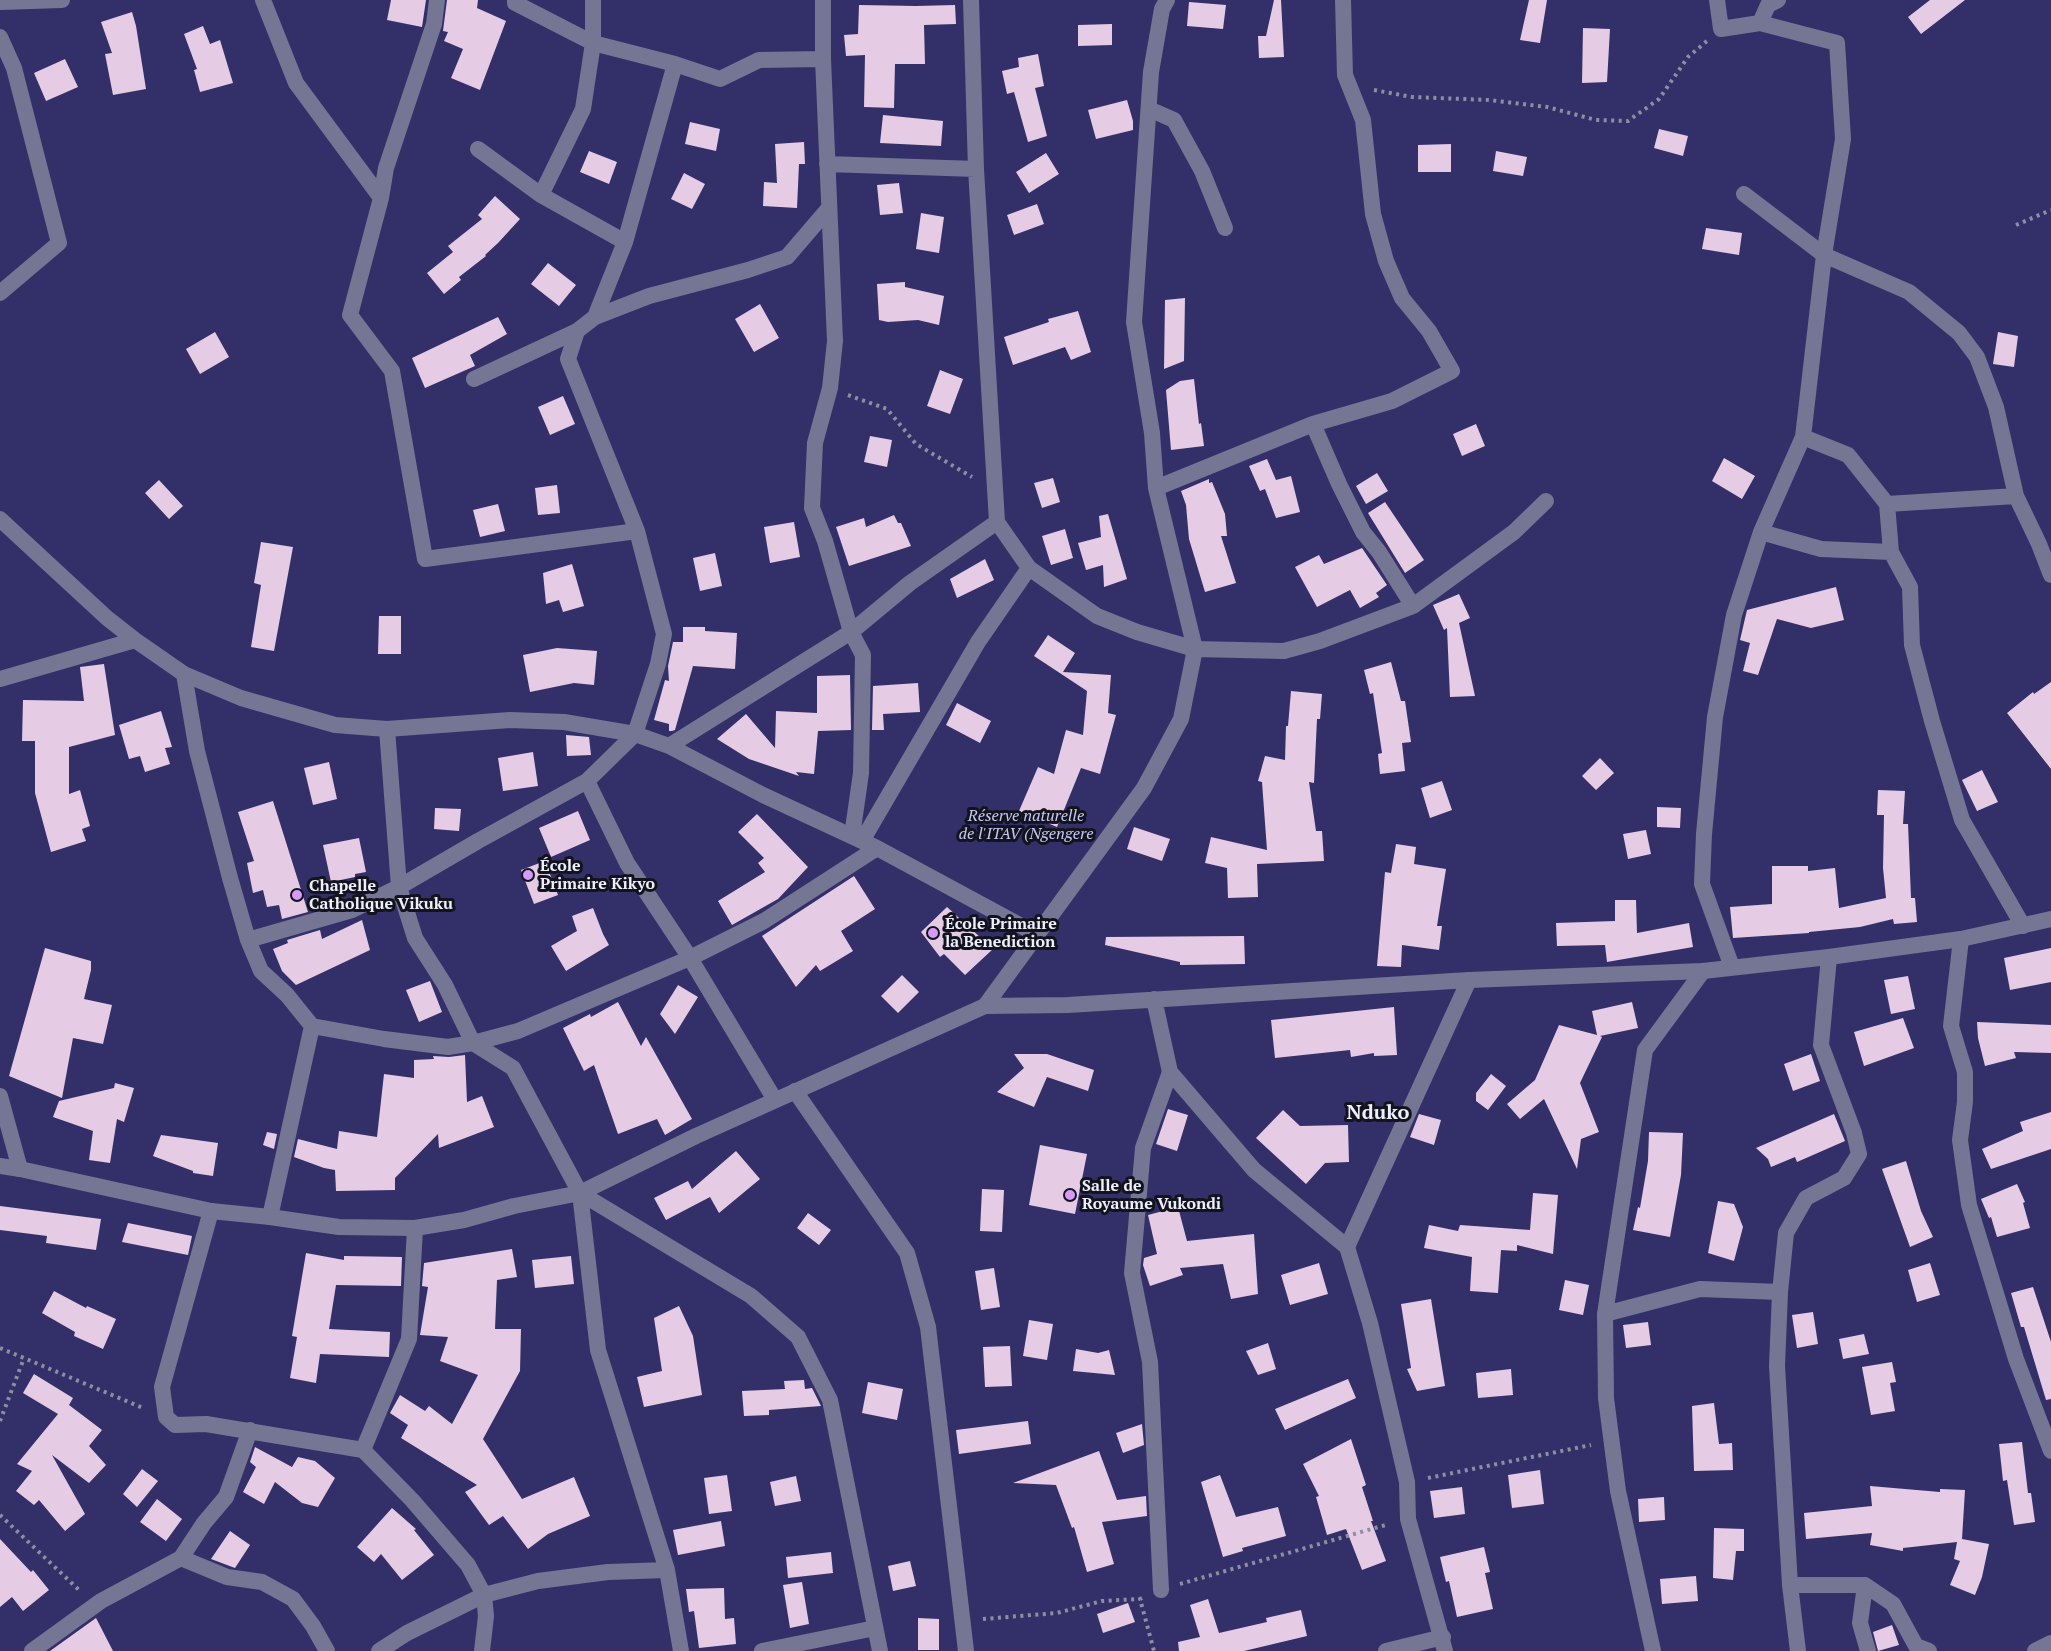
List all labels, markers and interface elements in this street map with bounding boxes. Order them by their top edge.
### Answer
park label: Réserve naturelle de l'ITAV (Ngengere [959,806,1093,844]
place label: École Primaire Kikyo [540,856,655,894]
marker: École Primaire Kikyo [521,868,535,882]
place label: Chapelle Catholique Vikuku [309,876,453,914]
marker: Chapelle Catholique Vikuku [290,888,304,902]
place label: École Primaire la Benediction [945,914,1057,952]
marker: École Primaire la Benediction [926,926,940,940]
district label: Nduko [1347,1101,1409,1125]
place label: Salle de Royaume Vukondi [1082,1176,1221,1214]
marker: Salle de Royaume Vukondi [1063,1188,1077,1202]

